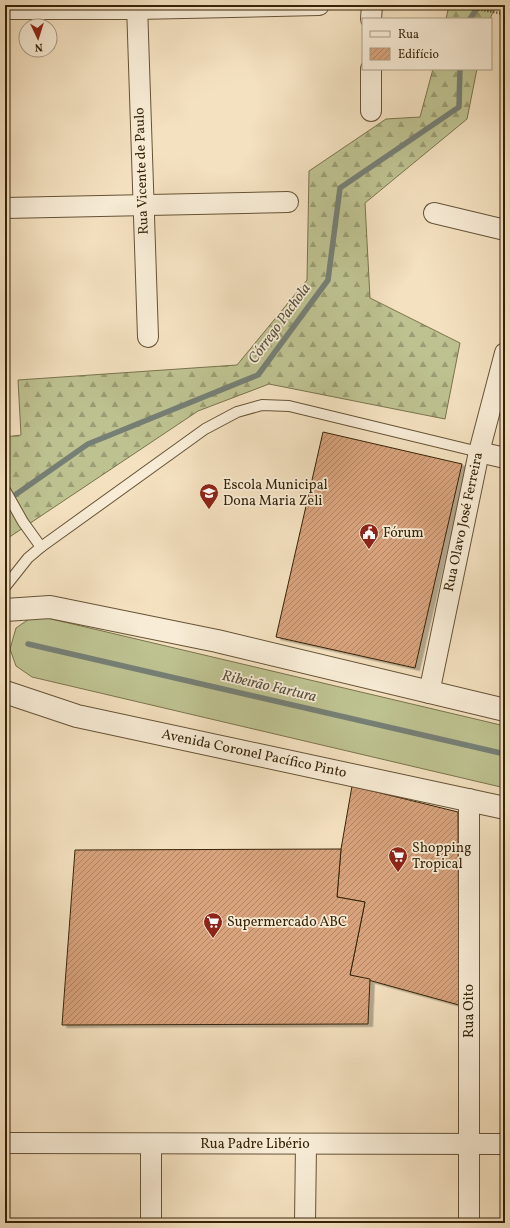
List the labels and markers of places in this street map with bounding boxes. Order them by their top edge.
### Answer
place label: Escola Municipal Dona Maria Zeli [223,476,328,511]
school or university icon: Escola Municipal Dona Maria Zeli [198,482,220,510]
public building icon: Fórum [358,522,380,550]
place label: Fórum [383,524,424,543]
place label: Shopping Tropical [412,839,471,874]
supermarket icon: Shopping Tropical [387,845,409,873]
supermarket icon: Supermercado ABC [202,911,224,939]
place label: Supermercado ABC [227,913,347,932]

